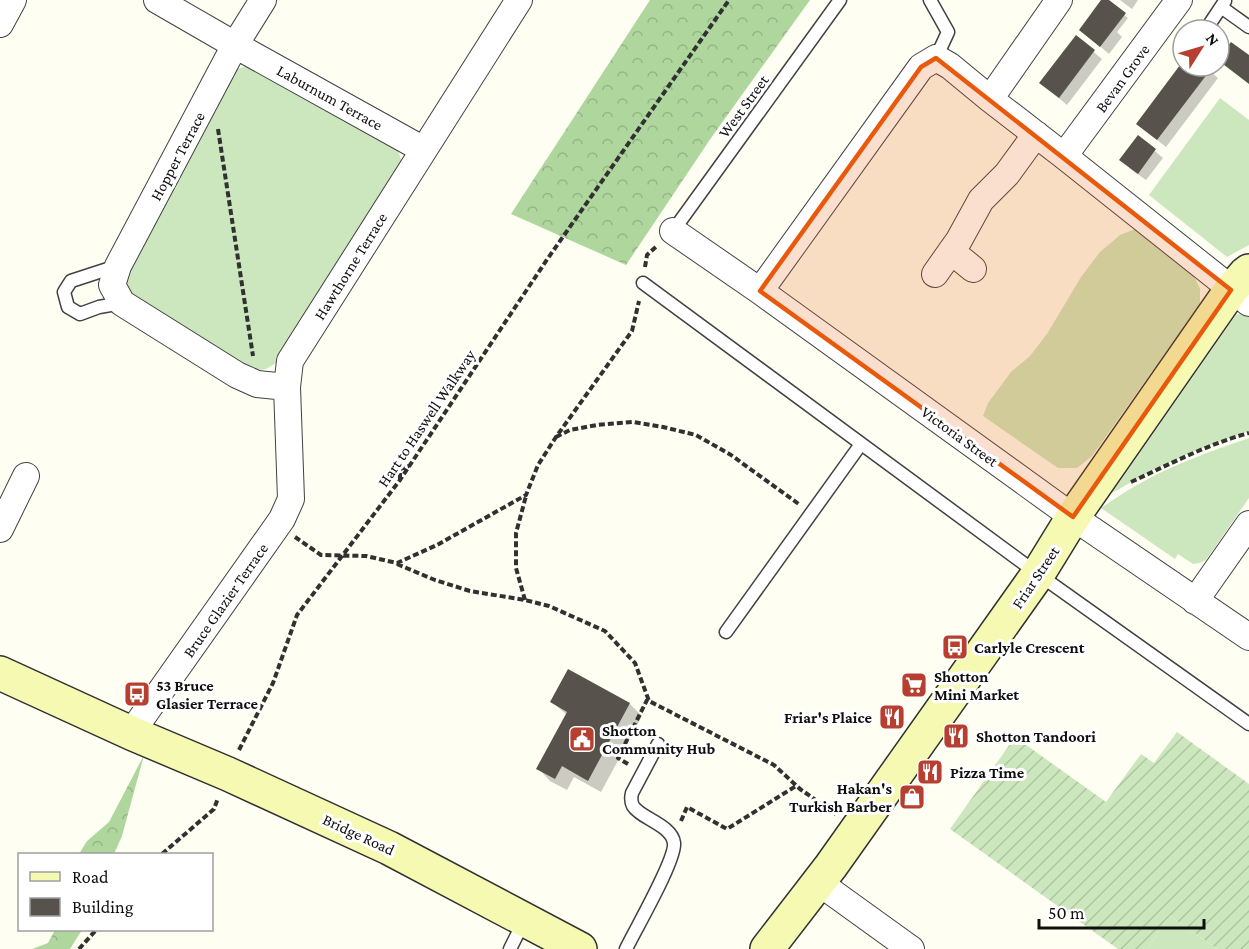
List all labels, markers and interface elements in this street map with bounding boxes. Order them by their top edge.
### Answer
north arrow [1171,18,1231,78]
text: N [1203,30,1223,49]
street label: Bevan Grove [1092,41,1153,116]
street label: Laburnum Terrace [274,61,385,133]
street label: West Street [715,71,772,141]
street label: Hopper Terrace [147,109,209,204]
street label: Hawthorne Terrace [311,210,390,323]
street label: Hart to Haswell Walkway [374,346,480,491]
street label: Victoria Street [918,403,1002,470]
street label: Bruce Glazier Terrace [180,540,271,660]
street label: Friar Street [1008,542,1063,612]
bus stop icon: Carlyle Crescent [940,632,970,662]
place label: Carlyle Crescent [974,639,1085,656]
place label: Shotton Mini Market [934,668,1019,703]
supermarket icon: Shotton Mini Market [899,670,929,700]
place label: 53 Bruce Glasier Terrace [156,677,259,712]
bus stop icon: 53 Bruce Glasier Terrace [122,679,152,709]
restaurant icon: Friar's Plaice [877,702,907,732]
place label: Friar's Plaice [784,709,873,726]
restaurant icon: Shotton Tandoori [941,721,971,751]
place label: Shotton Community Hub [602,722,715,757]
public building icon: Shotton Community Hub [567,724,597,754]
place label: Shotton Tandoori [976,728,1096,745]
restaurant icon: Pizza Time [915,757,945,787]
place label: Pizza Time [950,764,1025,781]
place label: Hakan's Turkish Barber [789,780,893,815]
shop icon: Hakan's Turkish Barber [897,782,927,812]
street label: Bridge Road [320,810,398,860]
legend [18,853,213,931]
text: Road [72,867,109,887]
scale bar [1039,892,1204,930]
text: Building [72,897,134,917]
text: 50 m [1048,903,1085,923]

